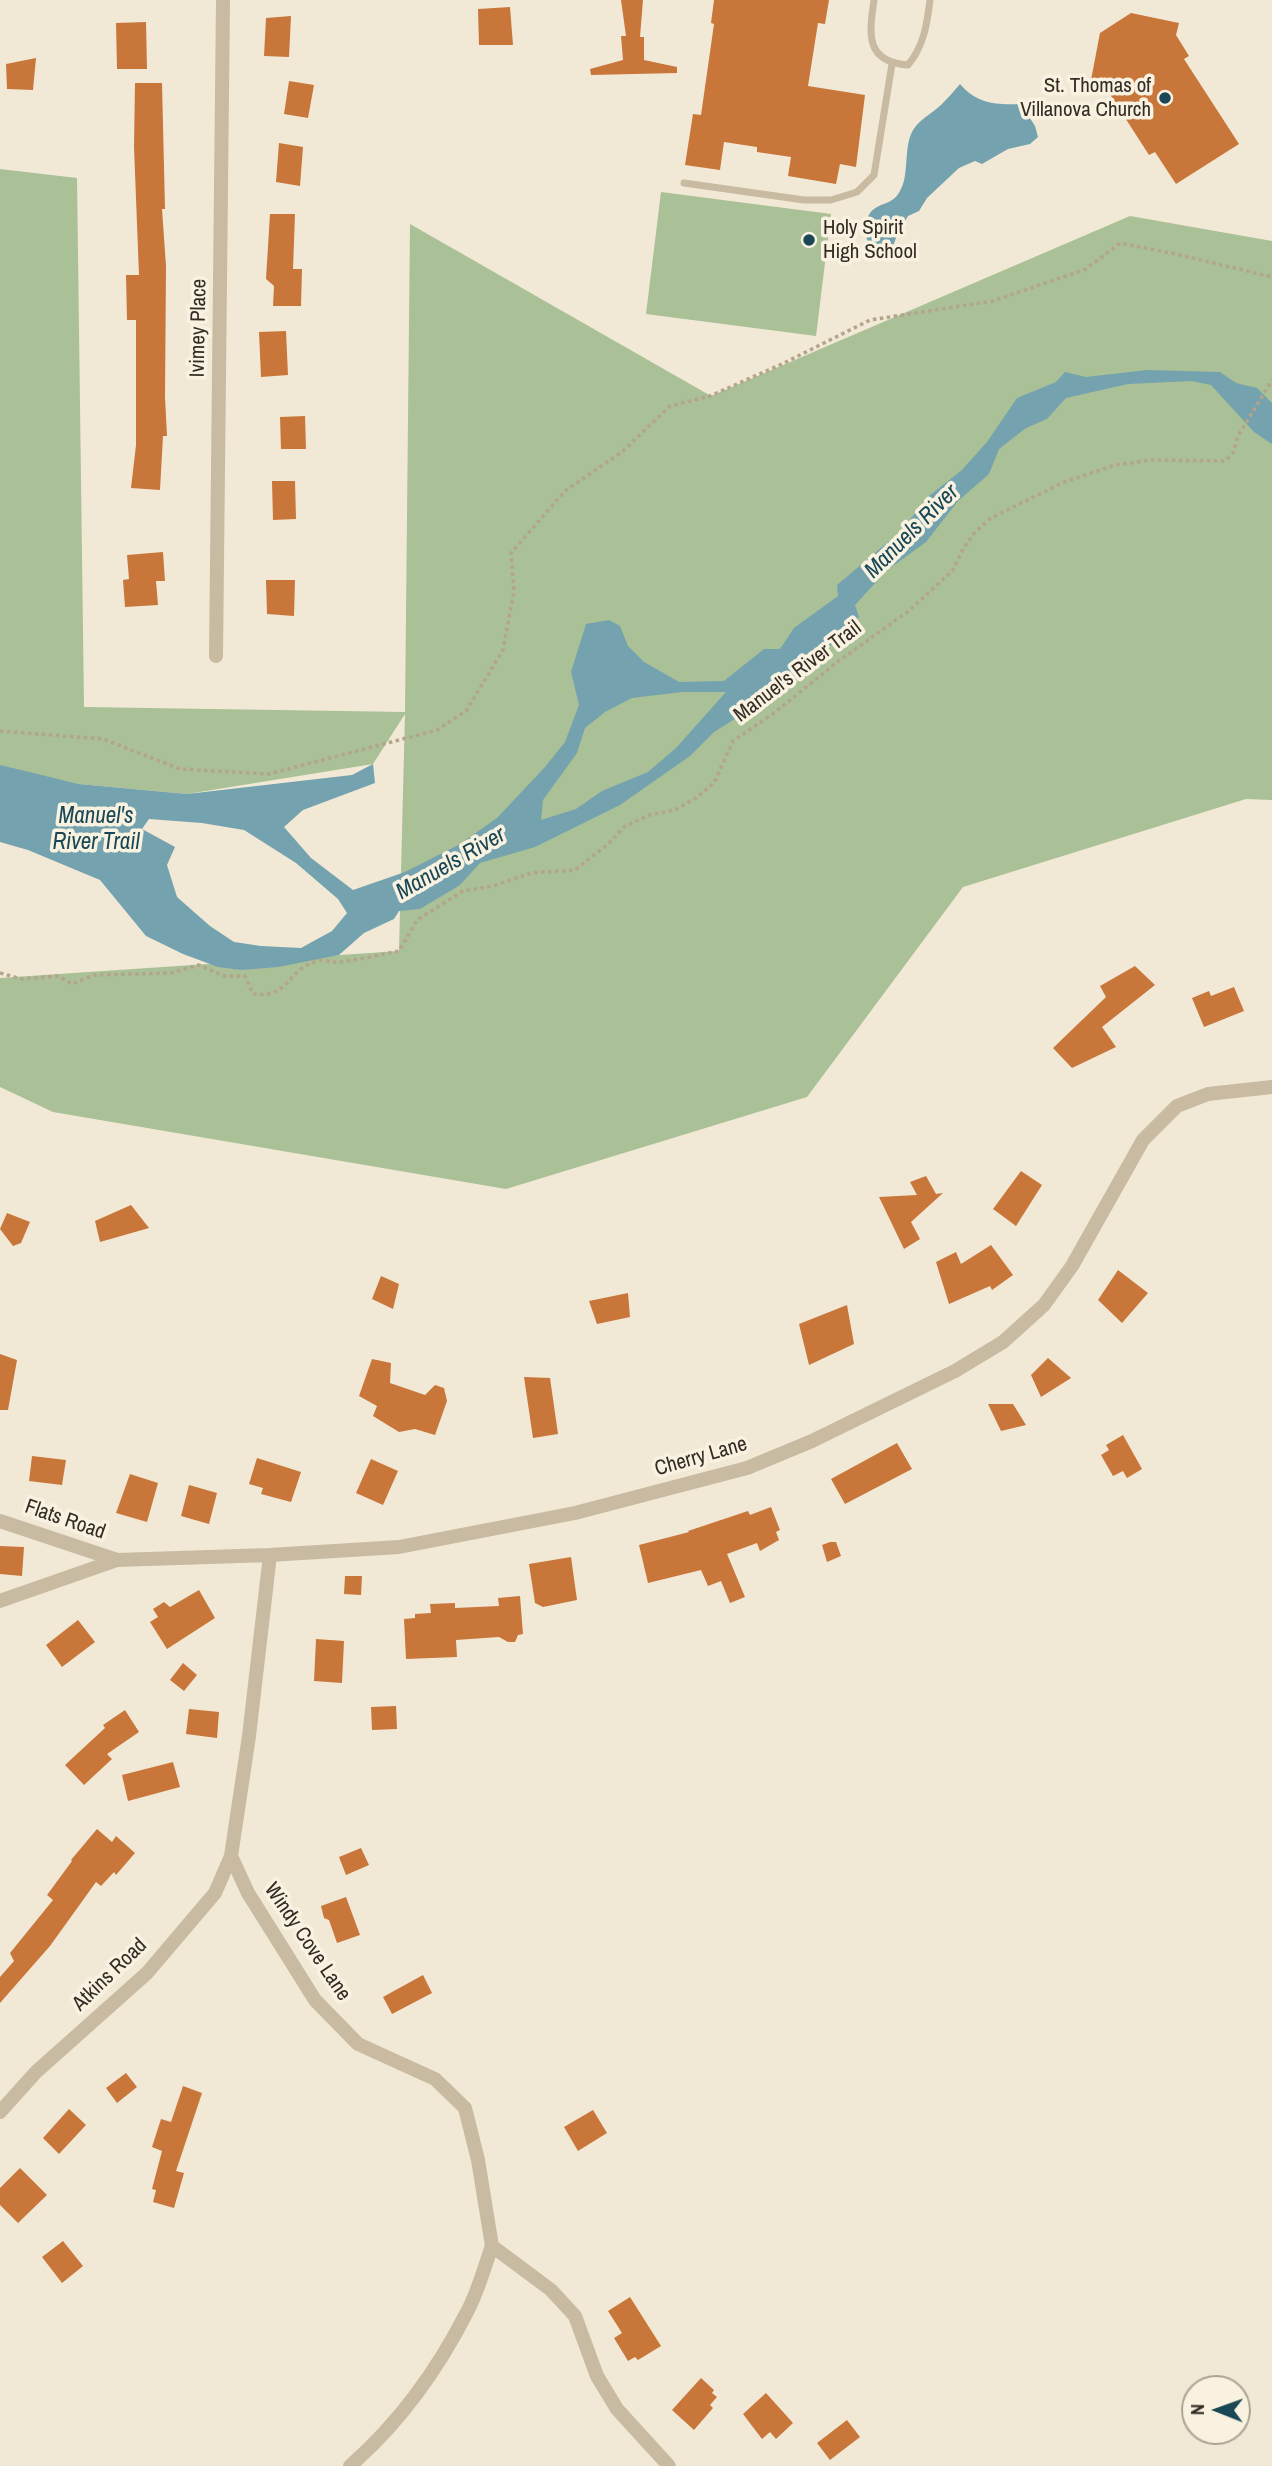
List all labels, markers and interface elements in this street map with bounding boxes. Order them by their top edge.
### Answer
place label: St. Thomas of Villanova Church [1020,73,1151,123]
marker: St. Thomas of Villanova Church [1157,90,1173,106]
place label: Holy Spirit High School [823,215,917,265]
marker: Holy Spirit High School [801,232,817,248]
street label: Ivimey Place [186,279,212,377]
water label: Manuels River [859,479,965,585]
street label: Manuel's River Trail [729,616,867,728]
water label: Manuel's River Trail [52,803,140,857]
water label: Manuels River [391,822,511,906]
street label: Cherry Lane [652,1432,750,1482]
street label: Flats Road [22,1495,108,1545]
street label: Windy Cove Lane [258,1878,356,2006]
street label: Atkins Road [68,1933,152,2017]
north arrow [1181,2375,1251,2445]
text: N [1184,2404,1210,2416]

